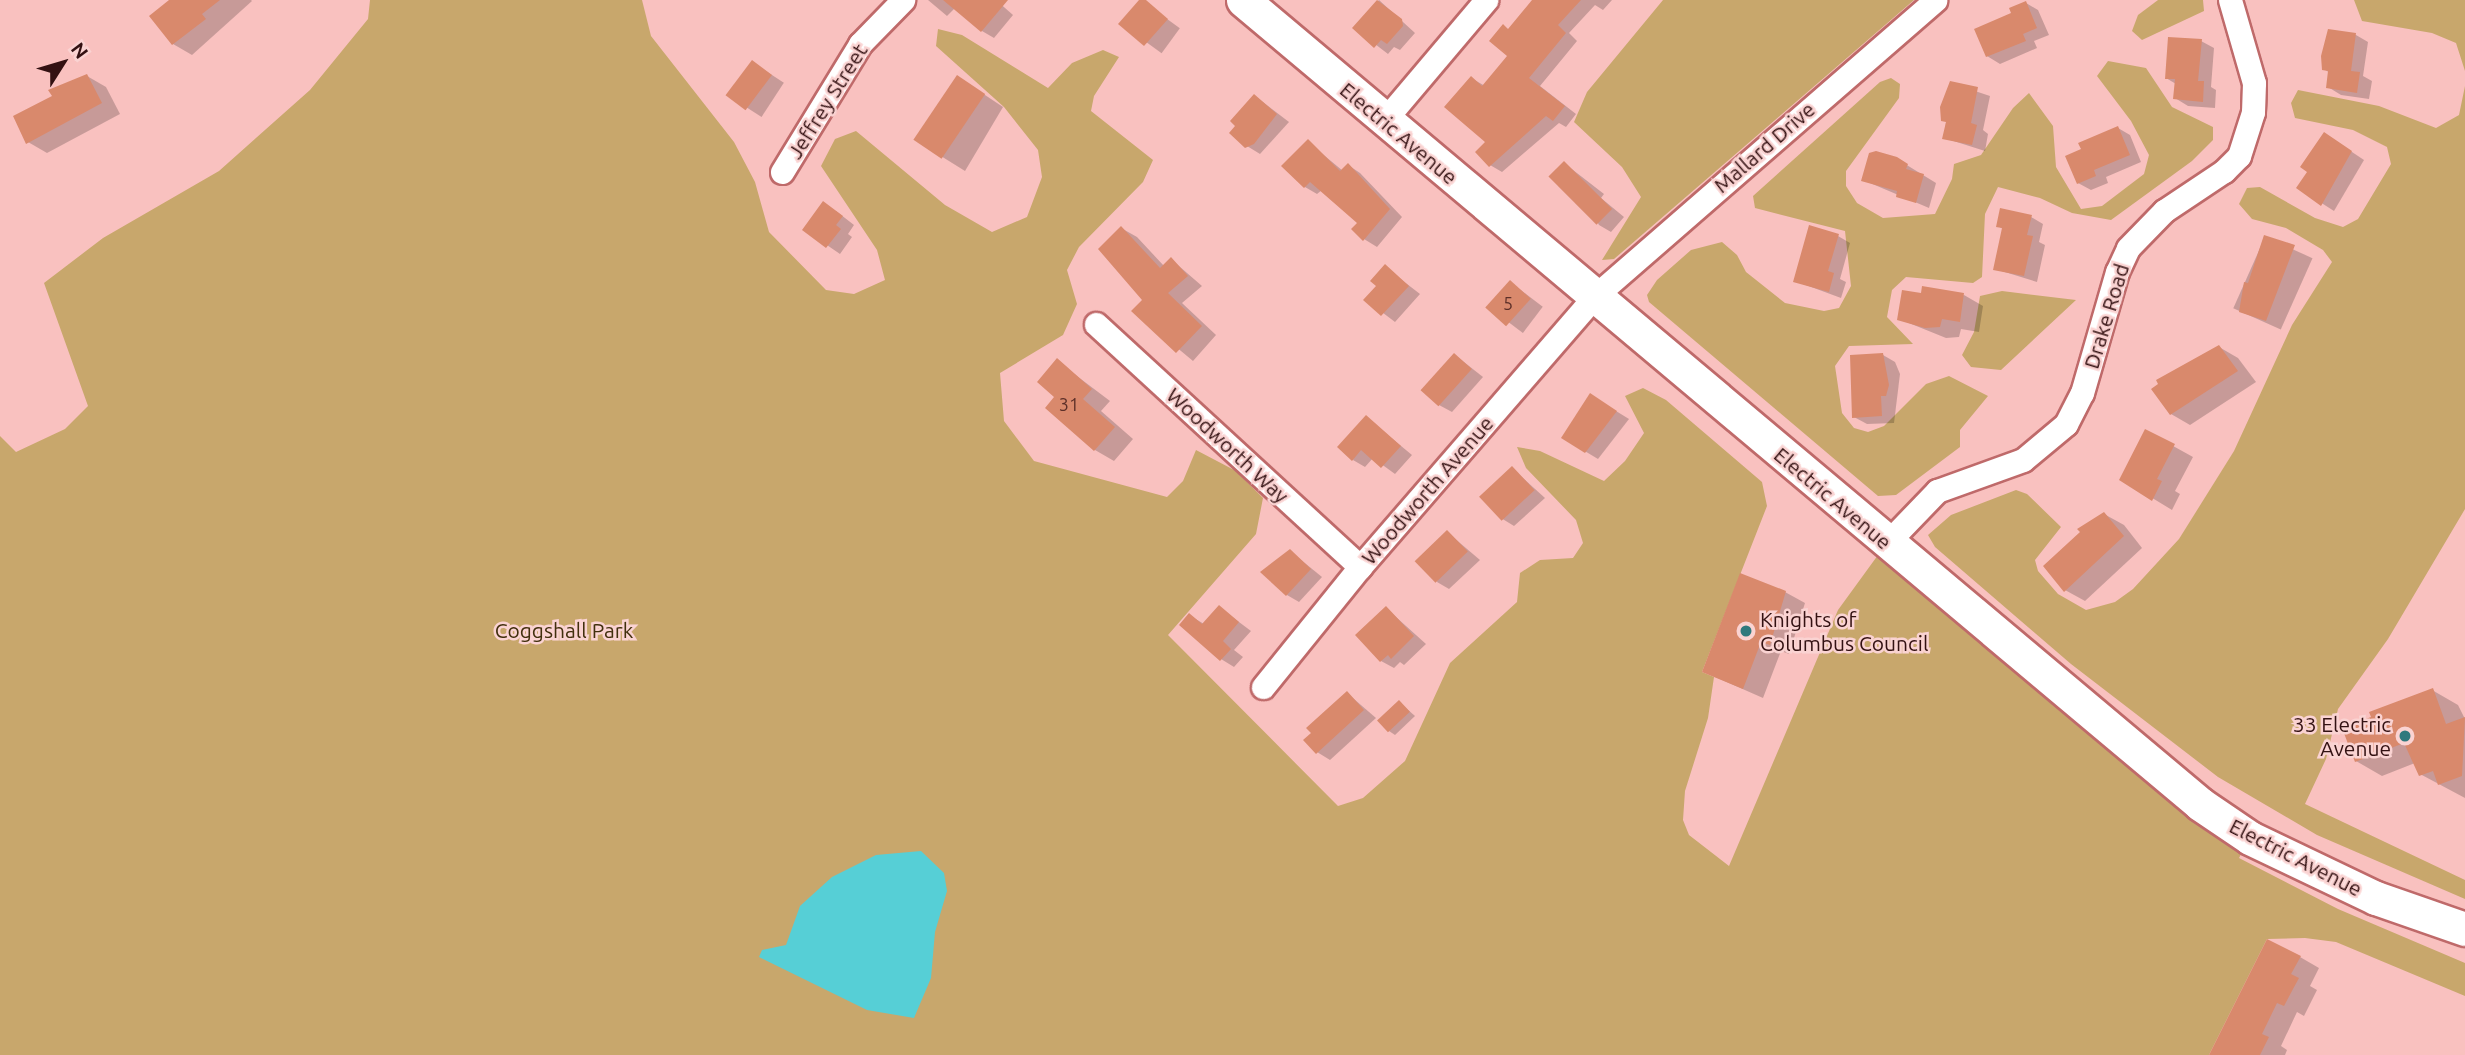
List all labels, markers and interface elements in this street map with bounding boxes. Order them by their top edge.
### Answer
north arrow [28,28,98,98]
text: N [67,38,93,63]
street label: Jeffrey Street [782,39,872,163]
street label: Electric Avenue [1335,77,1463,189]
street label: Mallard Drive [1708,96,1820,198]
street label: Drake Road [2078,260,2134,372]
house number: 5 [1503,292,1513,314]
street label: Woodworth Way [1162,382,1294,508]
house number: 31 [1059,393,1079,415]
street label: Woodworth Avenue [1356,411,1498,569]
street label: Electric Avenue [1769,442,1897,554]
place label: Knights of Columbus Council [1760,606,1928,656]
park label: Coggshall Park [495,617,633,643]
marker: Knights of Columbus Council [1738,623,1754,639]
place label: 33 Electric Avenue [2293,711,2391,761]
marker: 33 Electric Avenue [2397,728,2413,744]
street label: Electric Avenue [2226,813,2366,901]

